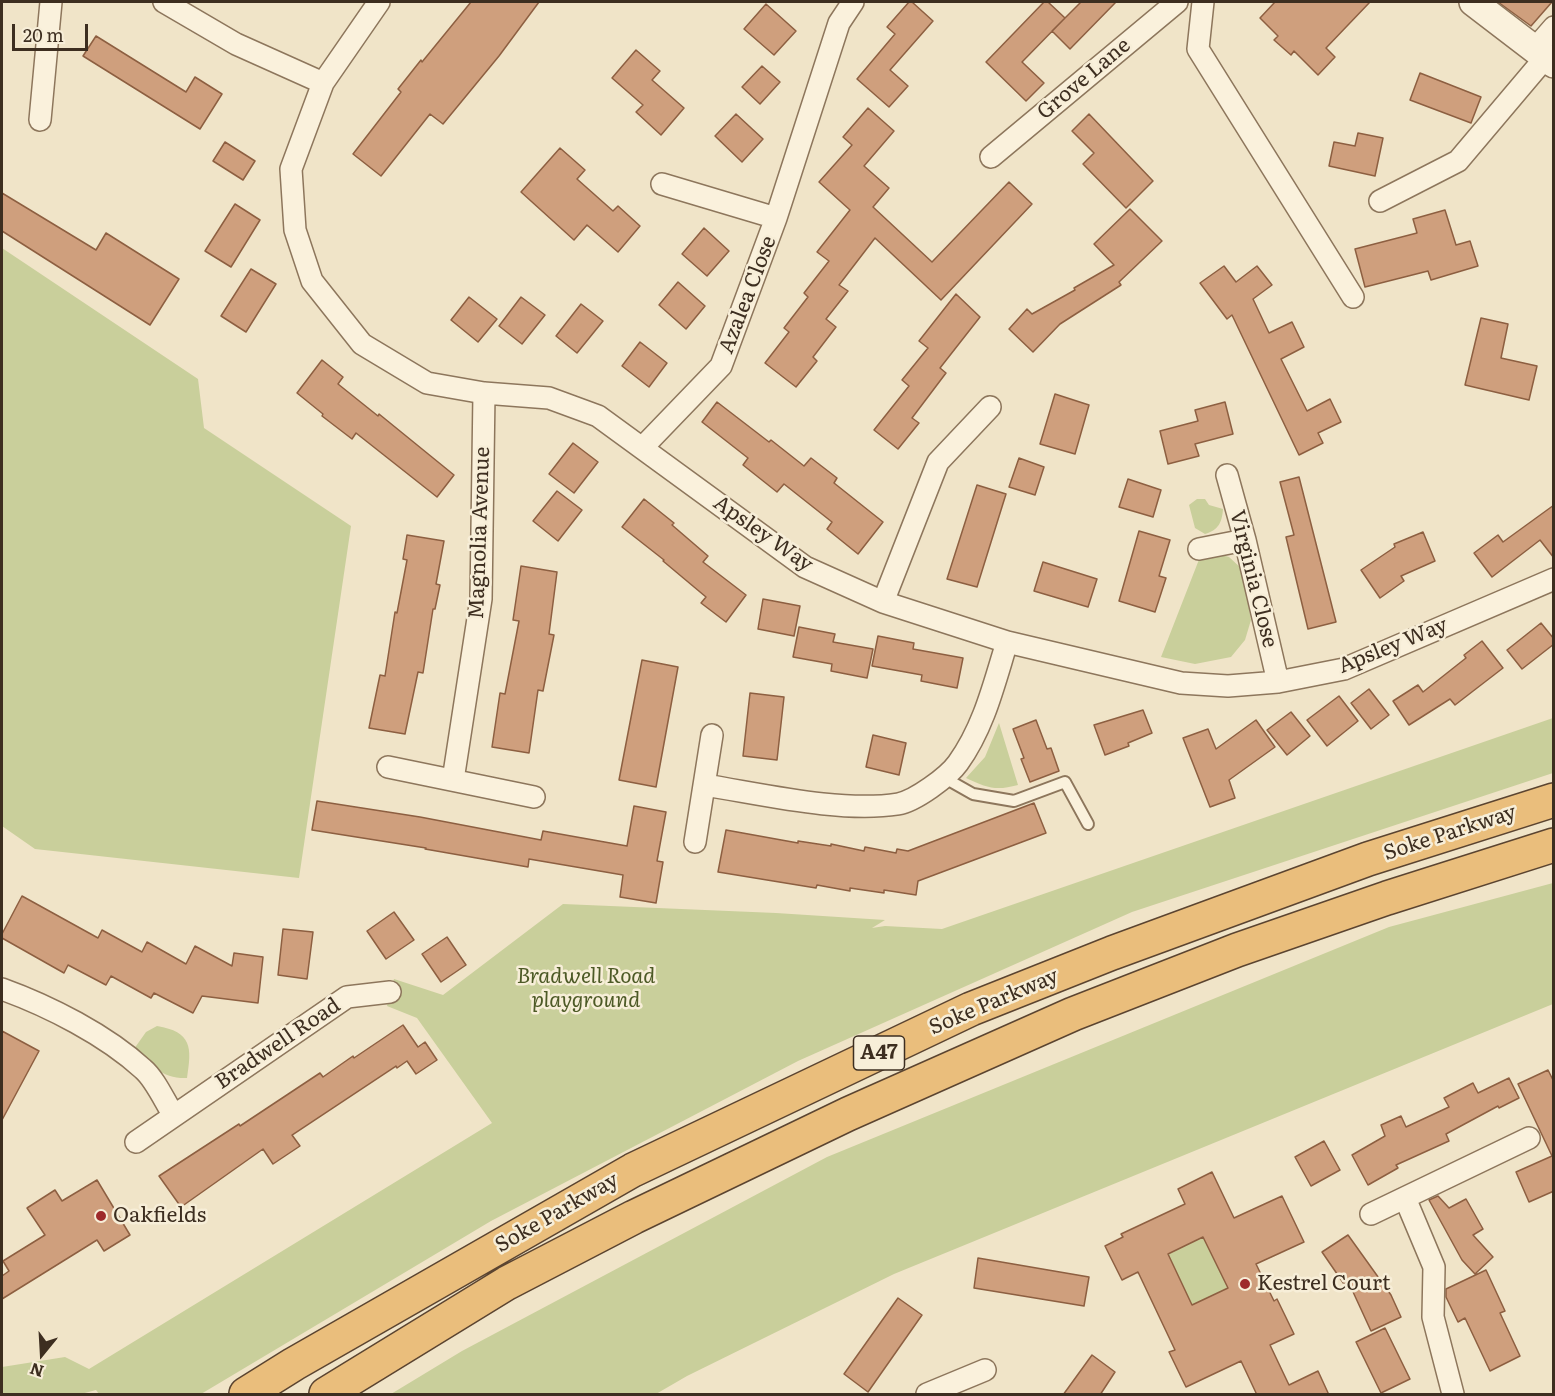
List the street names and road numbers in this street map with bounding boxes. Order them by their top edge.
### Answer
street label: Grove Lane [1032,33,1136,125]
street label: Azalea Close [714,233,782,357]
street label: Magnolia Avenue [464,446,496,620]
street label: Apsley Way [708,490,818,578]
street label: Virginia Close [1224,508,1282,650]
street label: Apsley Way [1335,613,1451,679]
street label: Soke Parkway [1380,800,1520,866]
street label: Soke Parkway [926,963,1062,1041]
street label: Bradwell Road [211,993,345,1095]
road number: A47 [854,1036,904,1070]
street label: Soke Parkway [491,1168,623,1258]

